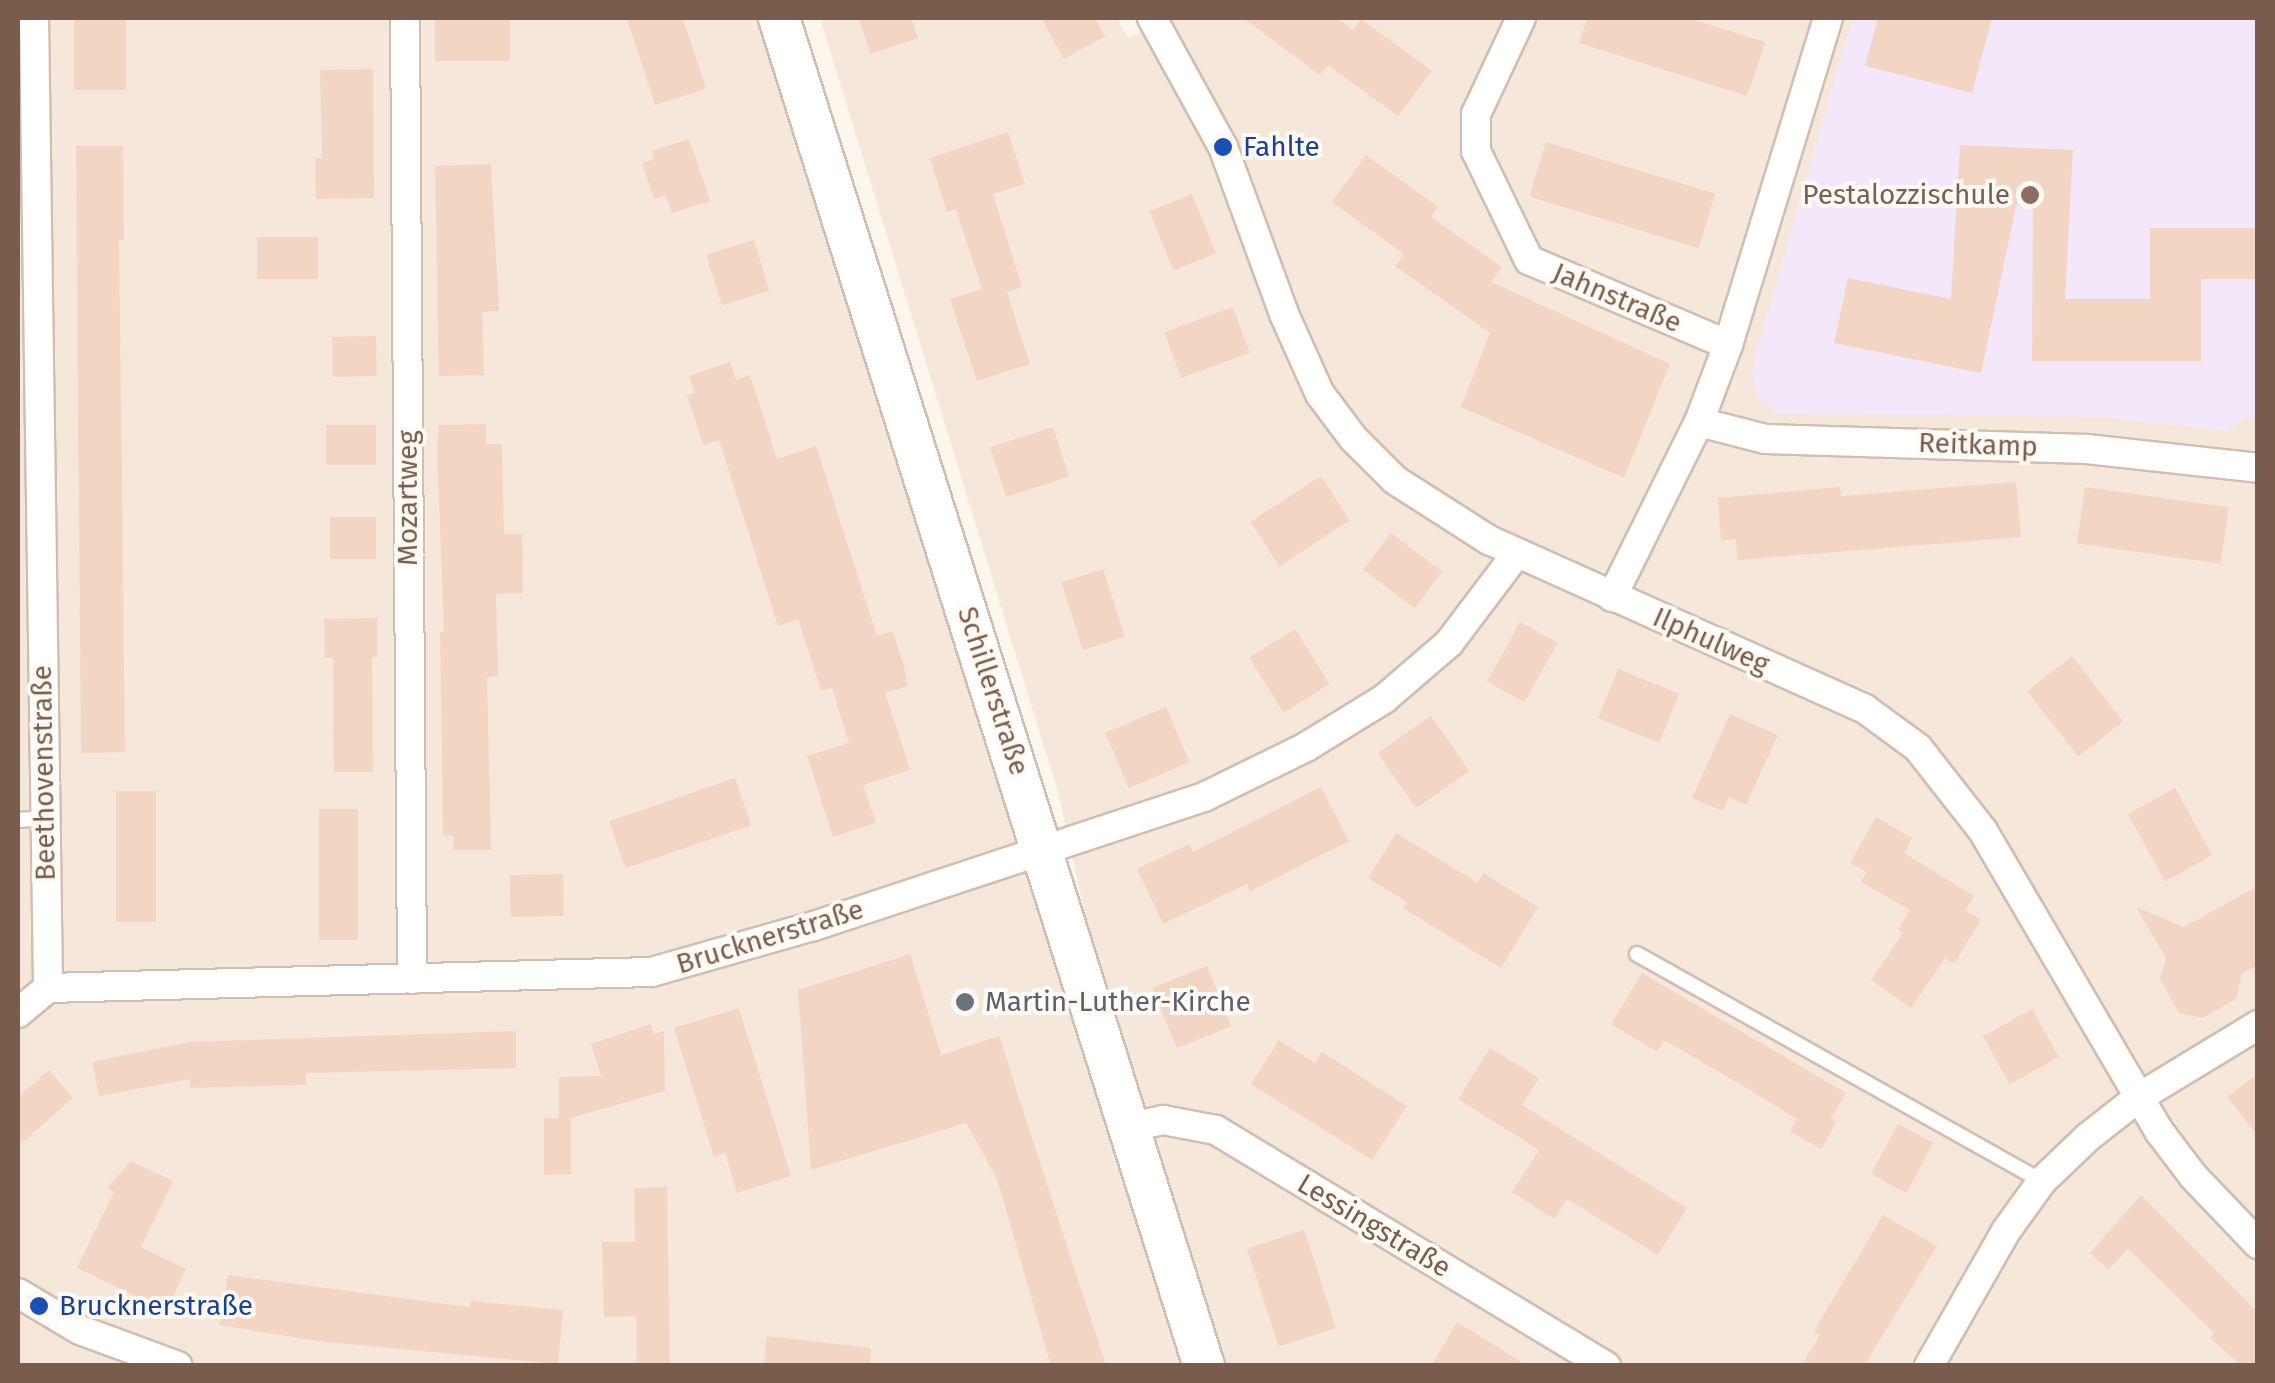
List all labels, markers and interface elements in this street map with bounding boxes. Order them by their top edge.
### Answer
place label: Fahlte [1243,130,1320,164]
marker: Fahlte [1212,136,1234,158]
place label: Pestalozzischule [1802,178,2010,212]
marker: Pestalozzischule [2019,184,2041,206]
street label: Jahnstraße [1548,256,1686,340]
street label: Reitkamp [1918,426,2038,464]
street label: Mozartweg [391,430,425,566]
street label: Ilphulweg [1648,600,1774,682]
street label: Schillerstraße [950,603,1036,779]
street label: Beethovenstraße [25,665,63,881]
street label: Brucknerstraße [672,893,868,981]
place label: Martin-Luther-Kirche [985,985,1251,1019]
marker: Martin-Luther-Kirche [954,991,976,1013]
street label: Lessingstraße [1291,1167,1457,1285]
place label: Brucknerstraße [59,1289,253,1323]
marker: Brucknerstraße [28,1295,50,1317]

